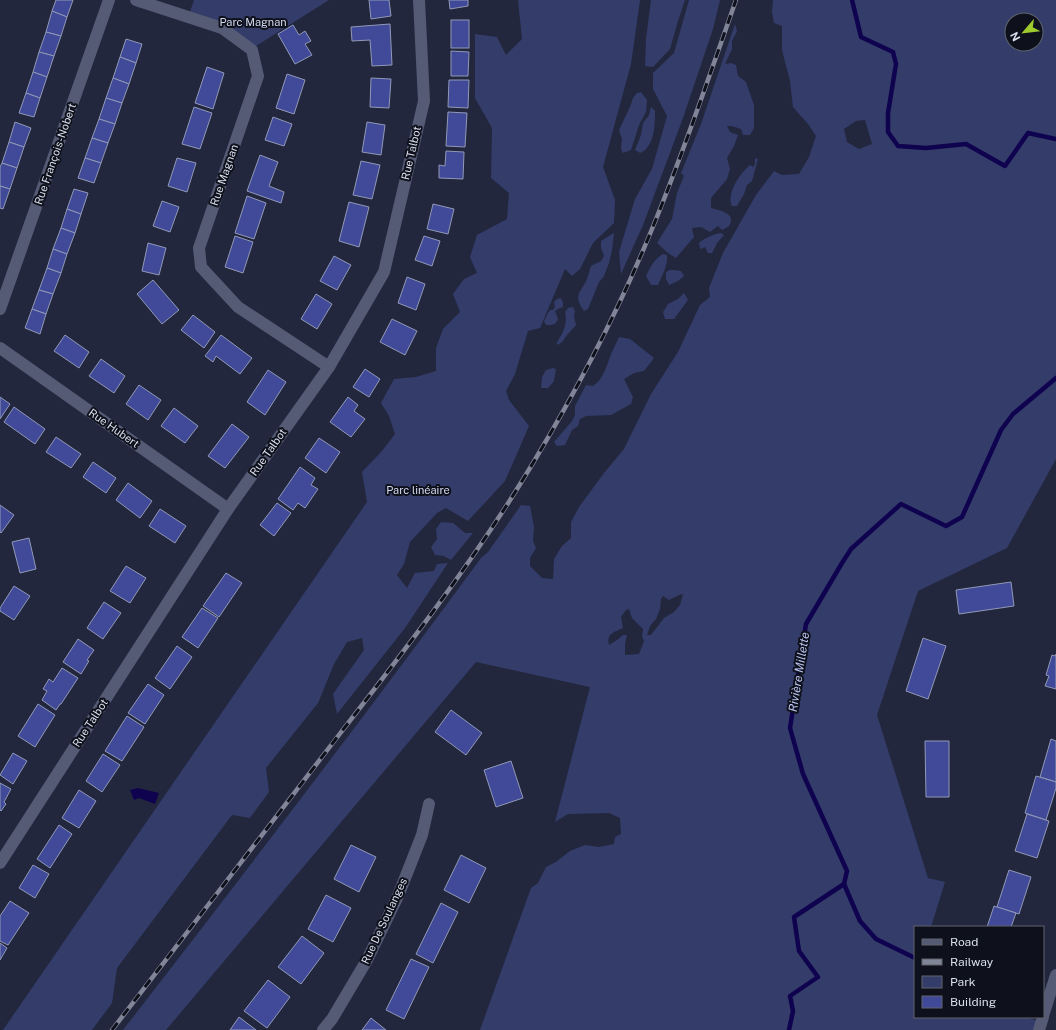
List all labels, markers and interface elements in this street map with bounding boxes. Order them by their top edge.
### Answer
north arrow [1004,12,1044,52]
park label: Parc Magnan [219,16,287,28]
text: N [1008,30,1022,43]
street label: Rue François-Nobert [32,102,79,207]
street label: Rue Talbot [399,125,423,181]
street label: Rue Magnan [208,143,240,207]
street label: Rue Hubert [87,406,141,450]
street label: Rue Talbot [247,426,289,478]
park label: Parc linéaire [386,484,450,496]
water label: Rivière Millette [786,631,812,713]
street label: Rue Talbot [70,697,110,749]
street label: Rue De Soulanges [359,876,409,966]
legend [914,926,1044,1018]
text: Road [950,935,978,949]
text: Railway [950,955,994,969]
text: Park [950,975,976,989]
text: Building [950,995,996,1009]

